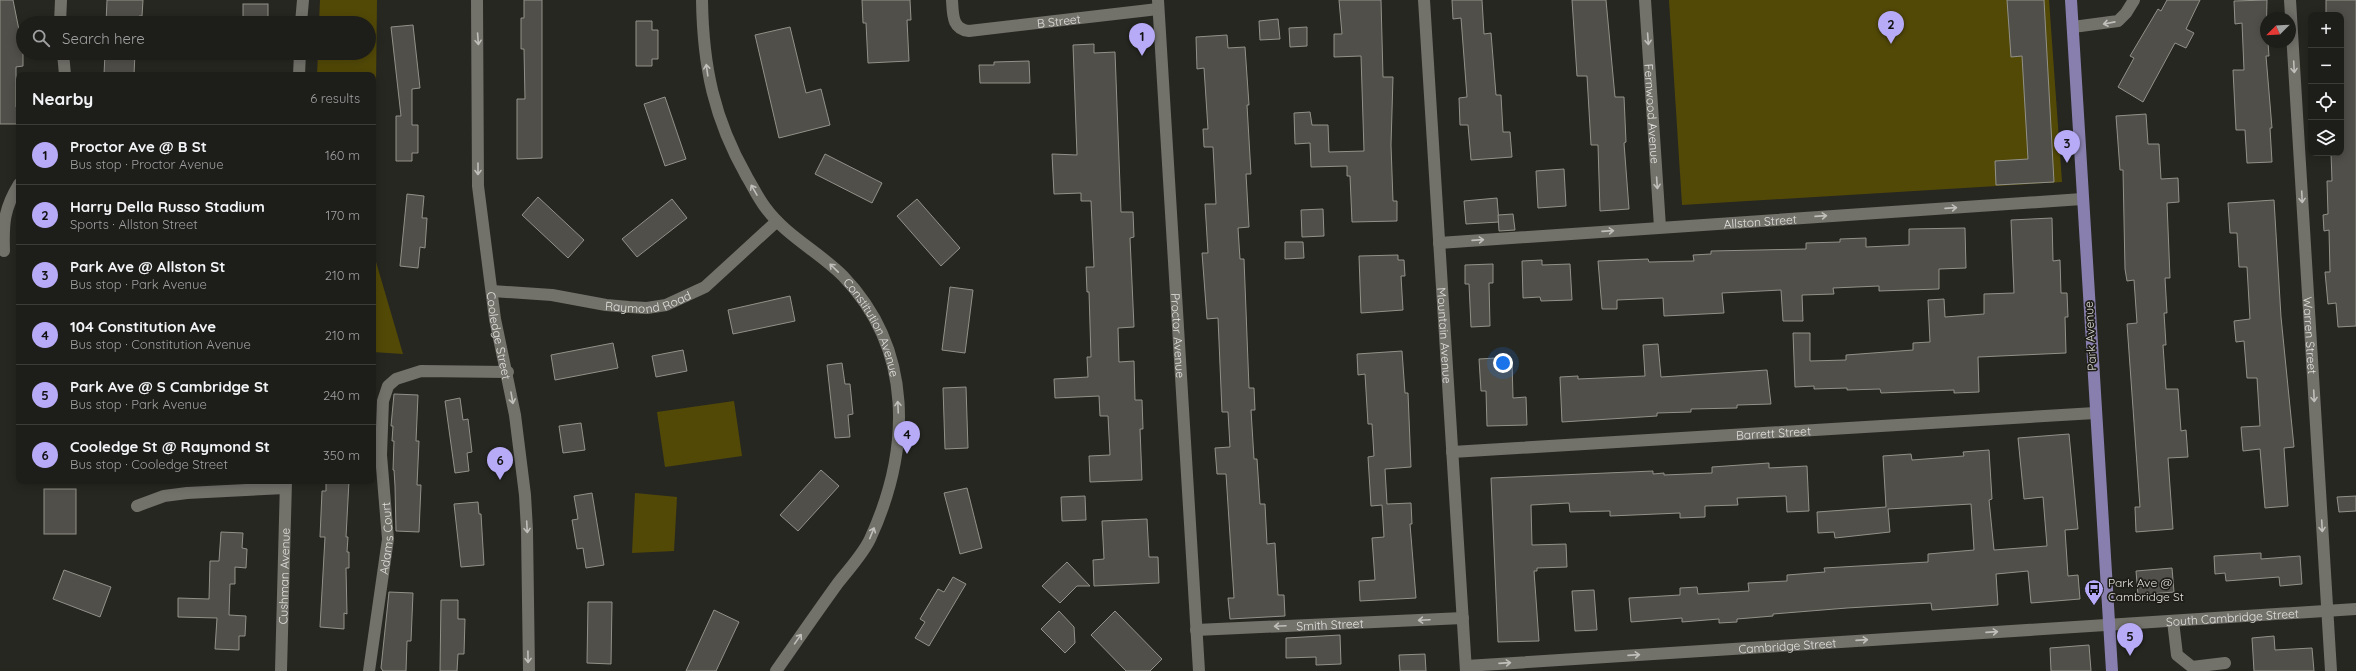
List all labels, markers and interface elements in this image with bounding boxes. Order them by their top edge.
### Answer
street label: B Street [1036,11,1081,31]
pin: 2 [1878,11,1904,44]
north arrow [2260,12,2296,48]
map controls [2308,12,2344,156]
button: + [2308,12,2344,48]
search box [16,16,376,60]
one-way arrow [2103,20,2116,28]
pin: 1 [1129,23,1155,56]
icon: search [30,27,52,49]
text: Search here [62,29,145,48]
one-way arrow [475,32,482,45]
one-way arrow [1644,32,1651,45]
button: − [2308,48,2344,84]
one-way arrow [2291,60,2298,73]
street label: Fernwood Avenue [1642,63,1663,164]
one-way arrow [703,64,711,77]
button: locate [2308,84,2344,120]
text: Nearby [32,88,93,109]
text: 6 results [310,90,360,106]
button: layers [2308,120,2344,156]
pin: 3 [2054,130,2080,163]
text: Proctor Ave @ B St [70,137,207,156]
text: 1 [42,147,48,163]
text: 160 m [325,147,360,163]
text: Bus stop · Proctor Avenue [70,156,224,172]
one-way arrow [474,162,482,175]
one-way arrow [1653,176,1660,189]
one-way arrow [750,184,758,196]
one-way arrow [2298,190,2306,203]
text: Harry Della Russo Stadium [70,197,265,216]
one-way arrow [1944,204,1957,211]
text: 2 [41,207,49,223]
text: 170 m [325,207,360,223]
street label: Allston Street [1723,211,1797,231]
one-way arrow [1814,213,1827,220]
text: Sports · Allston Street [70,216,198,232]
one-way arrow [1601,227,1614,234]
one-way arrow [1471,237,1484,244]
text: Park Ave @ Allston St [70,257,225,276]
one-way arrow [829,263,839,272]
text: 3 [42,267,48,283]
text: 210 m [325,267,360,283]
street label: Constitution Avenue [841,274,903,378]
text: Bus stop · Park Avenue [70,276,207,292]
street label: Raymond Road [604,287,693,316]
street label: Mountain Avenue [1435,287,1455,384]
street label: Cooledge Street [484,291,515,381]
street label: Proctor Avenue [1168,292,1189,379]
street label: Warren Street [2301,296,2320,375]
street label: Park Avenue [2081,301,2099,371]
text: 104 Constitution Ave [70,317,216,336]
text: 4 [41,327,49,343]
text: 210 m [325,327,360,343]
text: Bus stop · Constitution Avenue [70,336,251,352]
your location [1493,353,1513,373]
text: Park Ave @ S Cambridge St [70,377,269,396]
text: 5 [41,387,49,403]
text: 240 m [323,387,360,403]
one-way arrow [2311,389,2318,402]
one-way arrow [508,391,516,404]
text: Bus stop · Park Avenue [70,396,207,412]
one-way arrow [895,401,902,414]
pin: 4 [894,421,920,454]
street label: Barrett Street [1735,423,1811,442]
text: Cooledge St @ Raymond St [70,437,270,456]
text: 6 [41,447,49,463]
text: 350 m [323,447,360,463]
pin: 6 [487,447,513,480]
text: Bus stop · Cooledge Street [70,456,228,472]
street label: Adams Court [375,501,396,575]
one-way arrow [2319,519,2326,532]
one-way arrow [523,520,531,533]
street label: Cushman Avenue [275,527,292,625]
one-way arrow [869,527,877,539]
place label: Park Ave @ Cambridge St [2108,575,2184,604]
bus stop icon: Park Ave @ Cambridge St [2083,578,2105,606]
street label: South Cambridge Street [2166,605,2299,629]
street label: Smith Street [1296,615,1364,633]
one-way arrow [1418,616,1431,623]
one-way arrow [1274,622,1287,630]
pin: 5 [2117,623,2143,656]
one-way arrow [1985,628,1998,636]
one-way arrow [794,634,802,645]
street label: Cambridge Street [1738,635,1837,656]
one-way arrow [1855,637,1868,644]
one-way arrow [524,650,532,663]
one-way arrow [1627,652,1640,659]
one-way arrow [1498,660,1511,667]

